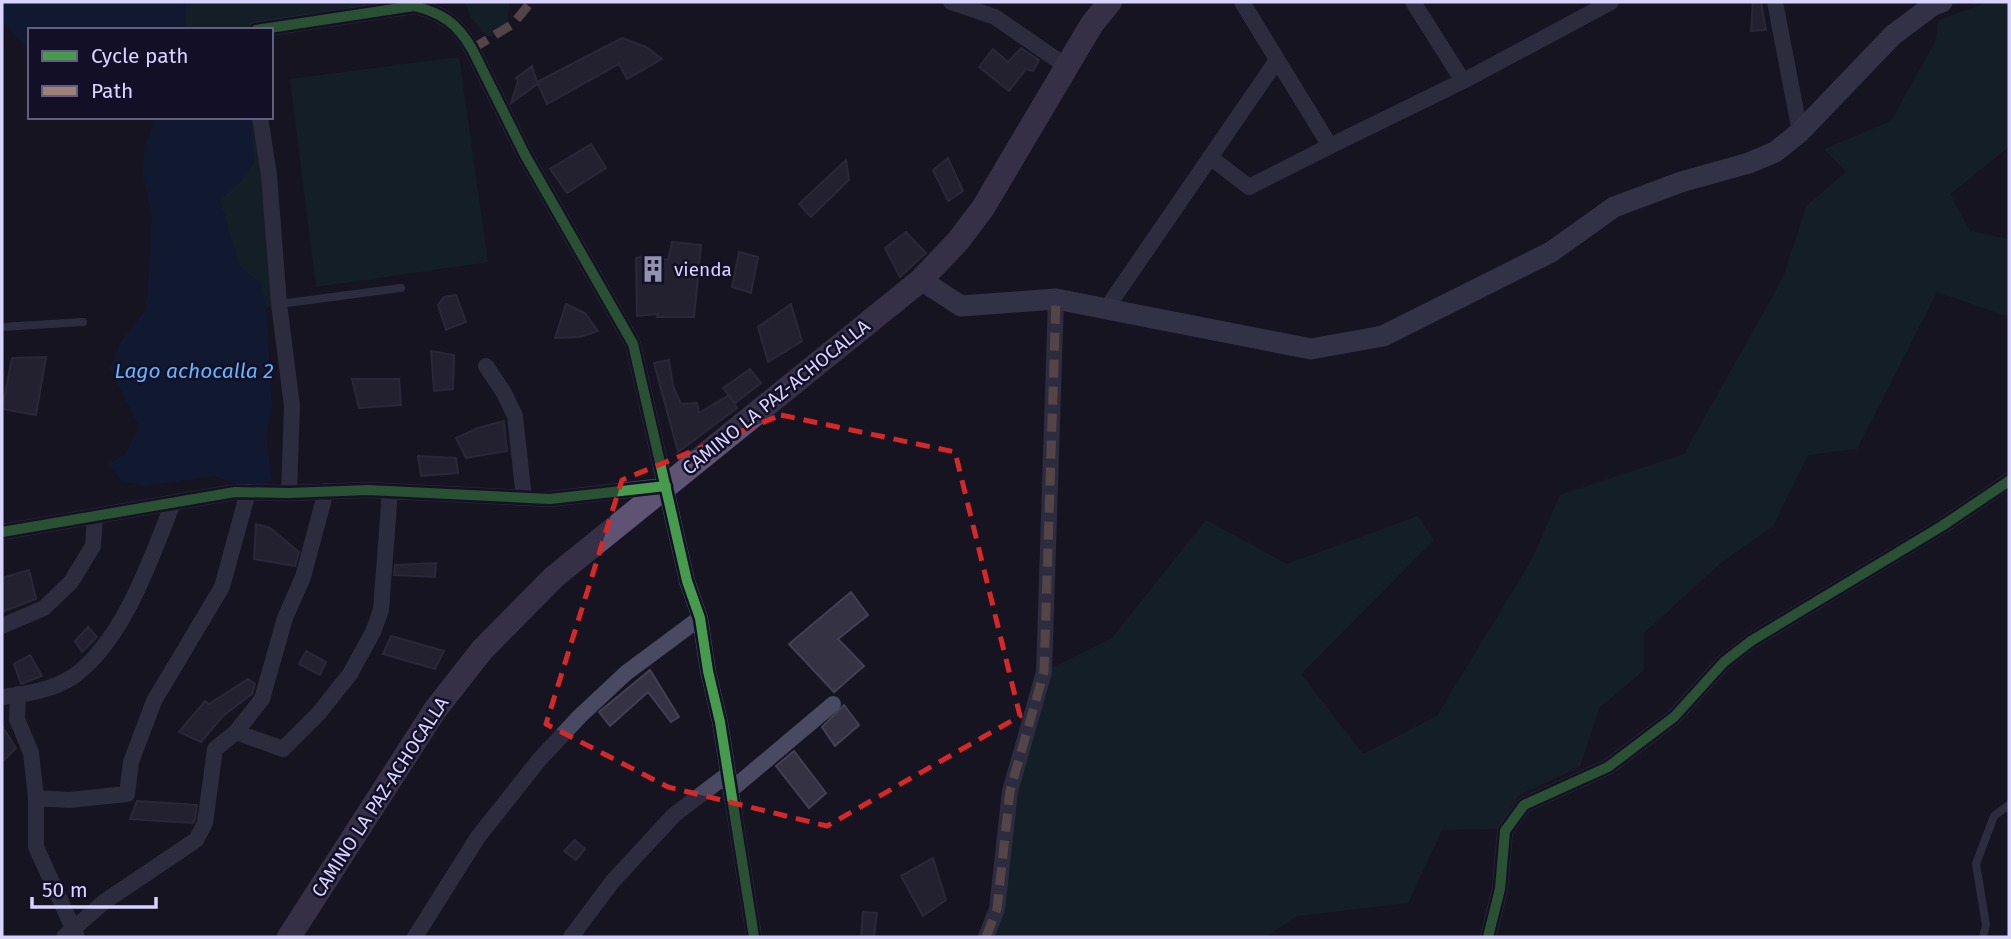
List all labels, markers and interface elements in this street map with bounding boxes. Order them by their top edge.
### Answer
legend [28,28,273,119]
text: Cycle path [91,43,189,69]
text: Path [91,78,133,104]
building icon: vienda [638,254,668,284]
place label: vienda [674,258,732,281]
street label: CAMINO LA PAZ-ACHOCALLA [678,314,874,480]
water label: Lago achocalla 2 [115,358,273,384]
street label: CAMINO LA PAZ-ACHOCALLA [307,692,454,902]
scale bar [32,866,156,910]
text: 50 m [42,877,88,903]

